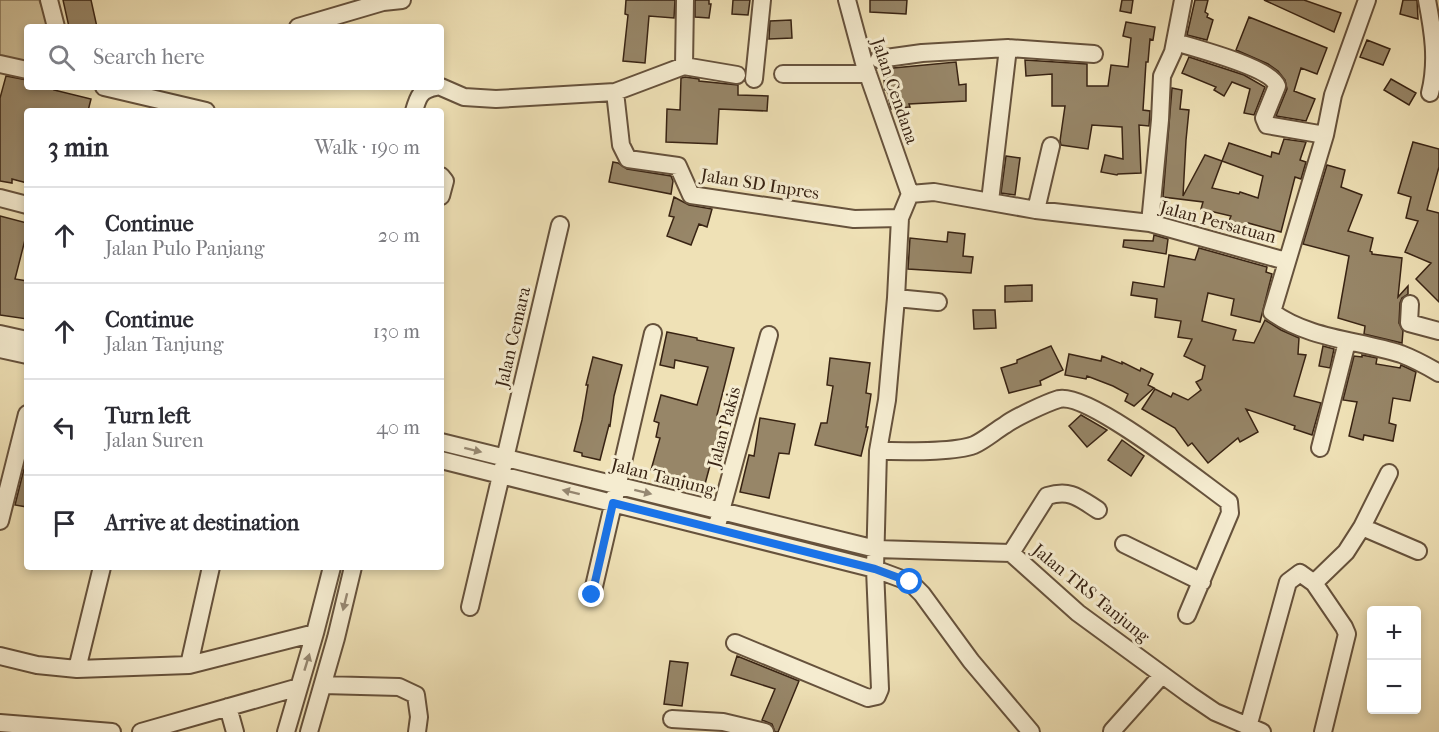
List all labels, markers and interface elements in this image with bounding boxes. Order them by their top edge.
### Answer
search box [24,24,444,90]
street label: Jalan Cendana [866,34,923,148]
icon: search [45,41,78,74]
text: Search here [93,44,205,70]
text: 3 min [48,132,109,163]
text: Walk · 190 m [314,136,420,159]
street label: Jalan SD Inpres [697,164,821,204]
street label: Jalan Persatuan [1155,196,1279,248]
text: Continue [105,211,194,237]
icon: ahead [48,219,81,252]
text: 20 m [378,224,420,247]
text: Jalan Pulo Panjang [105,237,265,260]
street label: Jalan Cemara [491,284,535,391]
text: Continue [105,307,194,333]
icon: ahead [48,315,81,348]
text: 130 m [373,320,420,343]
text: Jalan Tanjung [105,333,223,356]
street label: Jalan Pakis [703,384,745,472]
text: Turn left [105,403,191,429]
icon: left [48,411,81,444]
text: 40 m [376,416,420,439]
text: Jalan Suren [105,429,204,452]
one-way arrow [464,445,482,455]
street label: Jalan Tanjung [607,454,717,501]
one-way arrow [562,487,580,497]
one-way arrow [634,487,652,497]
icon: arrive [48,507,81,540]
text: Arrive at destination [105,510,299,536]
street label: Jalan TRS Tanjung [1026,538,1154,647]
route start [896,568,922,594]
route end [578,581,604,607]
one-way arrow [339,593,349,612]
map controls [1367,606,1421,714]
button: + [1367,606,1421,660]
one-way arrow [303,653,312,671]
button: − [1367,660,1421,714]

